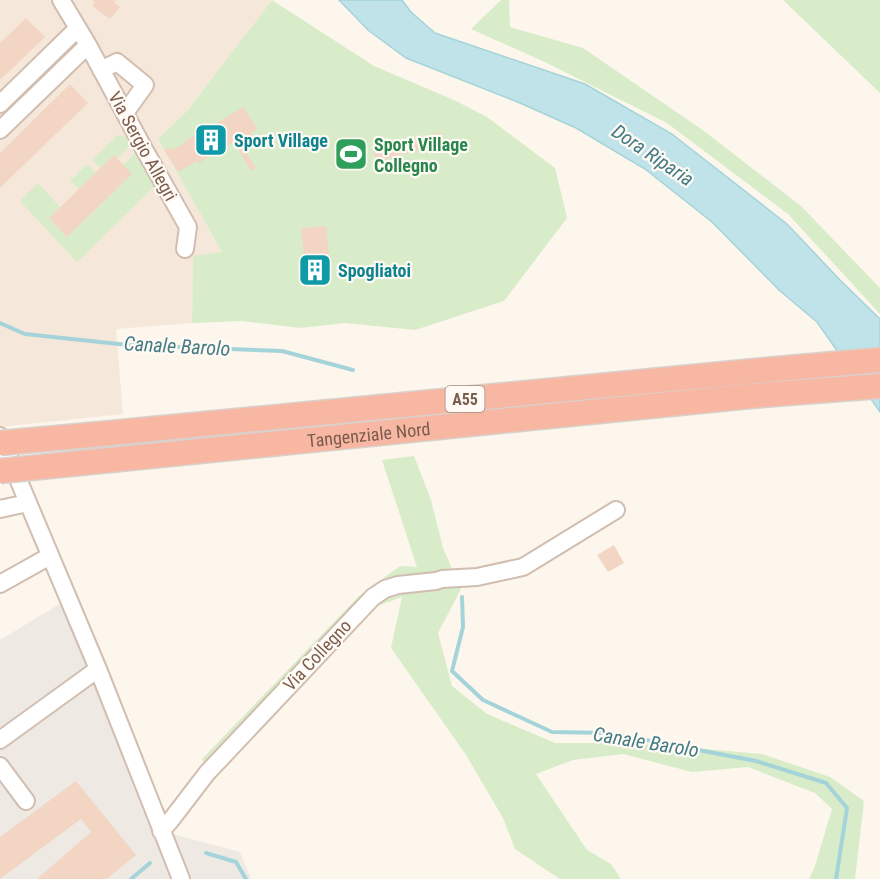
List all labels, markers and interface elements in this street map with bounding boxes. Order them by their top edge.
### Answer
street label: Via Sergio Allegri [104,88,182,204]
water label: Dora Riparia [608,119,698,191]
building icon: Sport Village [193,122,229,158]
place label: Sport Village [234,130,328,151]
place label: Sport Village Collegno [374,134,468,176]
sports icon: Sport Village Collegno [333,136,369,172]
building icon: Spogliatoi [297,252,333,288]
place label: Spogliatoi [338,260,411,281]
water label: Canale Barolo [123,331,231,361]
road number: A55 [446,386,484,412]
street label: Tangenziale Nord [306,418,431,451]
street label: Via Collegno [279,615,355,695]
water label: Canale Barolo [591,722,701,762]

